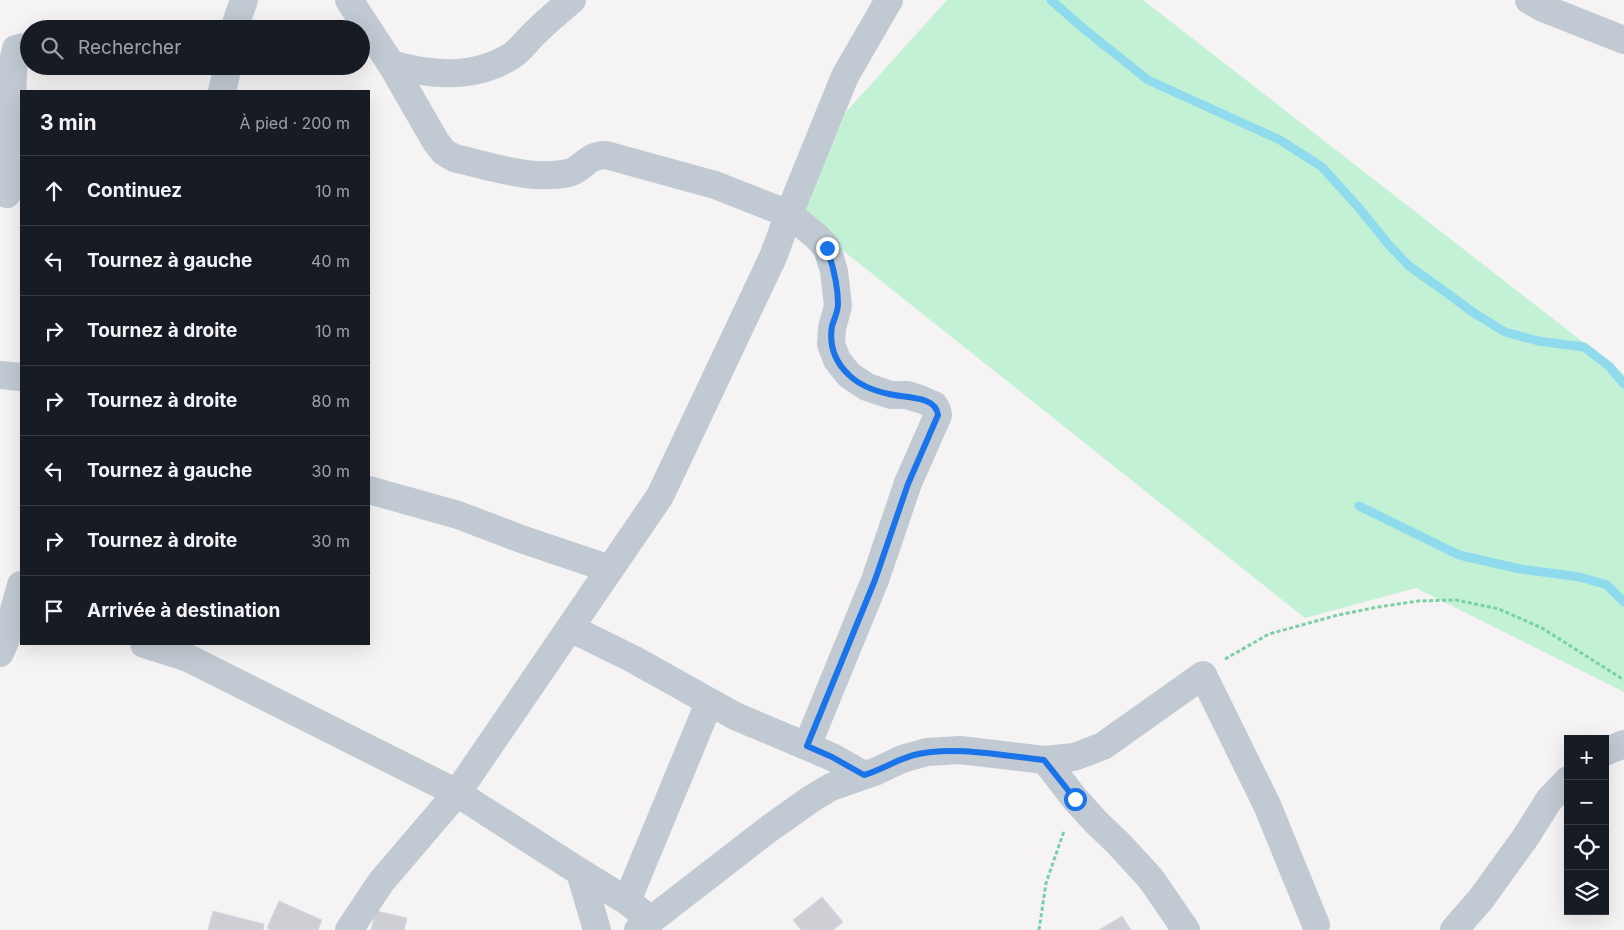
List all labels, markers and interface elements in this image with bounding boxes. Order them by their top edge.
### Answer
search box [20,20,370,75]
icon: search [38,34,66,62]
text: Rechercher [78,36,181,59]
text: 3 min [40,110,96,135]
text: À pied · 200 m [240,113,350,133]
icon: ahead [40,177,68,205]
text: Continuez [87,179,182,202]
text: 10 m [315,181,350,201]
route end [816,237,839,260]
icon: left [40,247,68,275]
text: Tournez à gauche [87,249,252,272]
text: 40 m [311,251,350,271]
icon: right [40,317,68,345]
text: Tournez à droite [87,319,237,342]
text: 10 m [315,321,350,341]
icon: right [40,387,68,415]
text: Tournez à droite [87,389,237,412]
text: 80 m [311,391,350,411]
icon: left [40,457,68,485]
text: Tournez à gauche [87,459,252,482]
text: 30 m [312,461,350,481]
icon: right [40,527,68,555]
text: Tournez à droite [87,529,237,552]
text: 30 m [312,531,350,551]
icon: arrive [40,597,68,625]
text: Arrivée à destination [87,599,280,622]
map controls [1564,735,1609,915]
button: + [1564,735,1609,780]
button: − [1564,780,1609,825]
route start [1064,788,1087,811]
button: locate [1564,825,1609,870]
button: layers [1564,870,1609,915]

